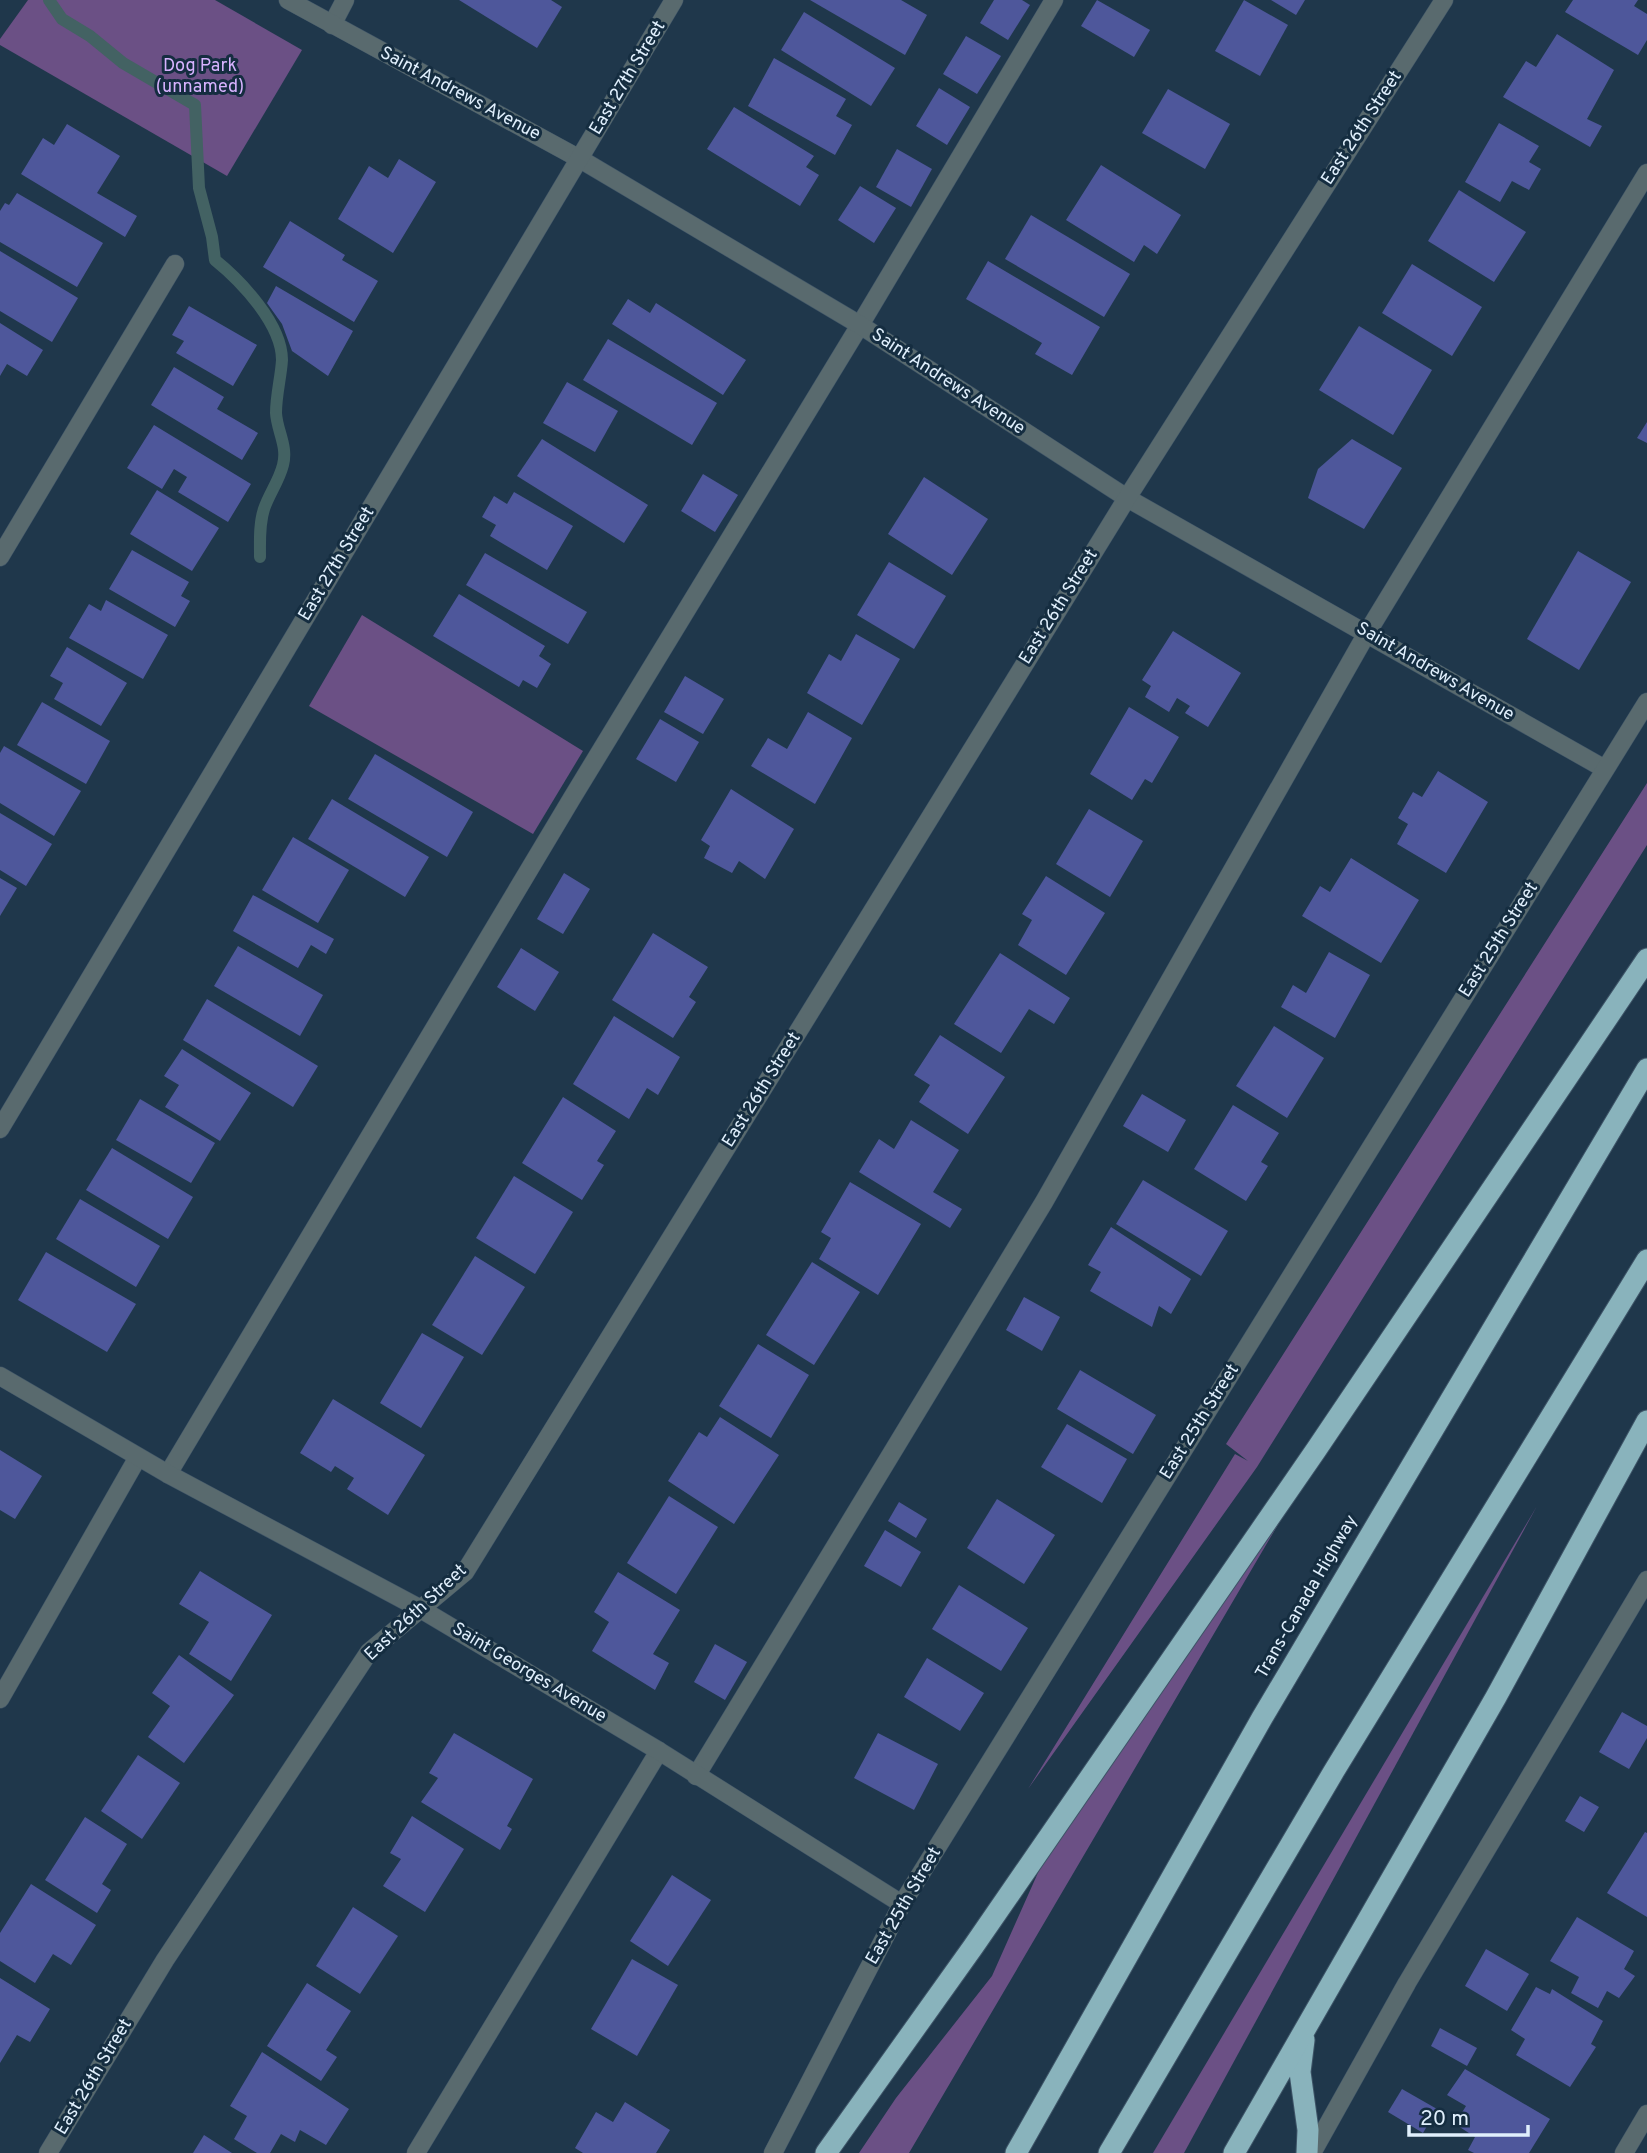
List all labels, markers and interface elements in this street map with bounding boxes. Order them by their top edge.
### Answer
street label: East 27th Street [585,17,671,139]
street label: Saint Andrews Avenue [376,42,544,146]
park label: Dog Park (unnamed) [156,55,244,99]
street label: East 26th Street [1317,67,1407,189]
street label: Saint Andrews Avenue [867,324,1029,440]
street label: East 27th Street [294,503,380,625]
street label: East 26th Street [1014,545,1104,669]
street label: Saint Andrews Avenue [1352,617,1518,727]
street label: East 25th Street [1454,878,1544,1002]
street label: East 26th Street [717,1028,807,1152]
street label: East 25th Street [1155,1360,1245,1484]
street label: Trans-Canada Highway [1251,1511,1363,1683]
street label: East 26th Street [360,1560,472,1666]
street label: Saint Georges Avenue [448,1618,610,1728]
street label: East 25th Street [861,1843,947,1969]
street label: East 26th Street [50,2015,138,2139]
scale bar [1409,2094,1528,2138]
text: 20 m [1420,2106,1469,2133]

